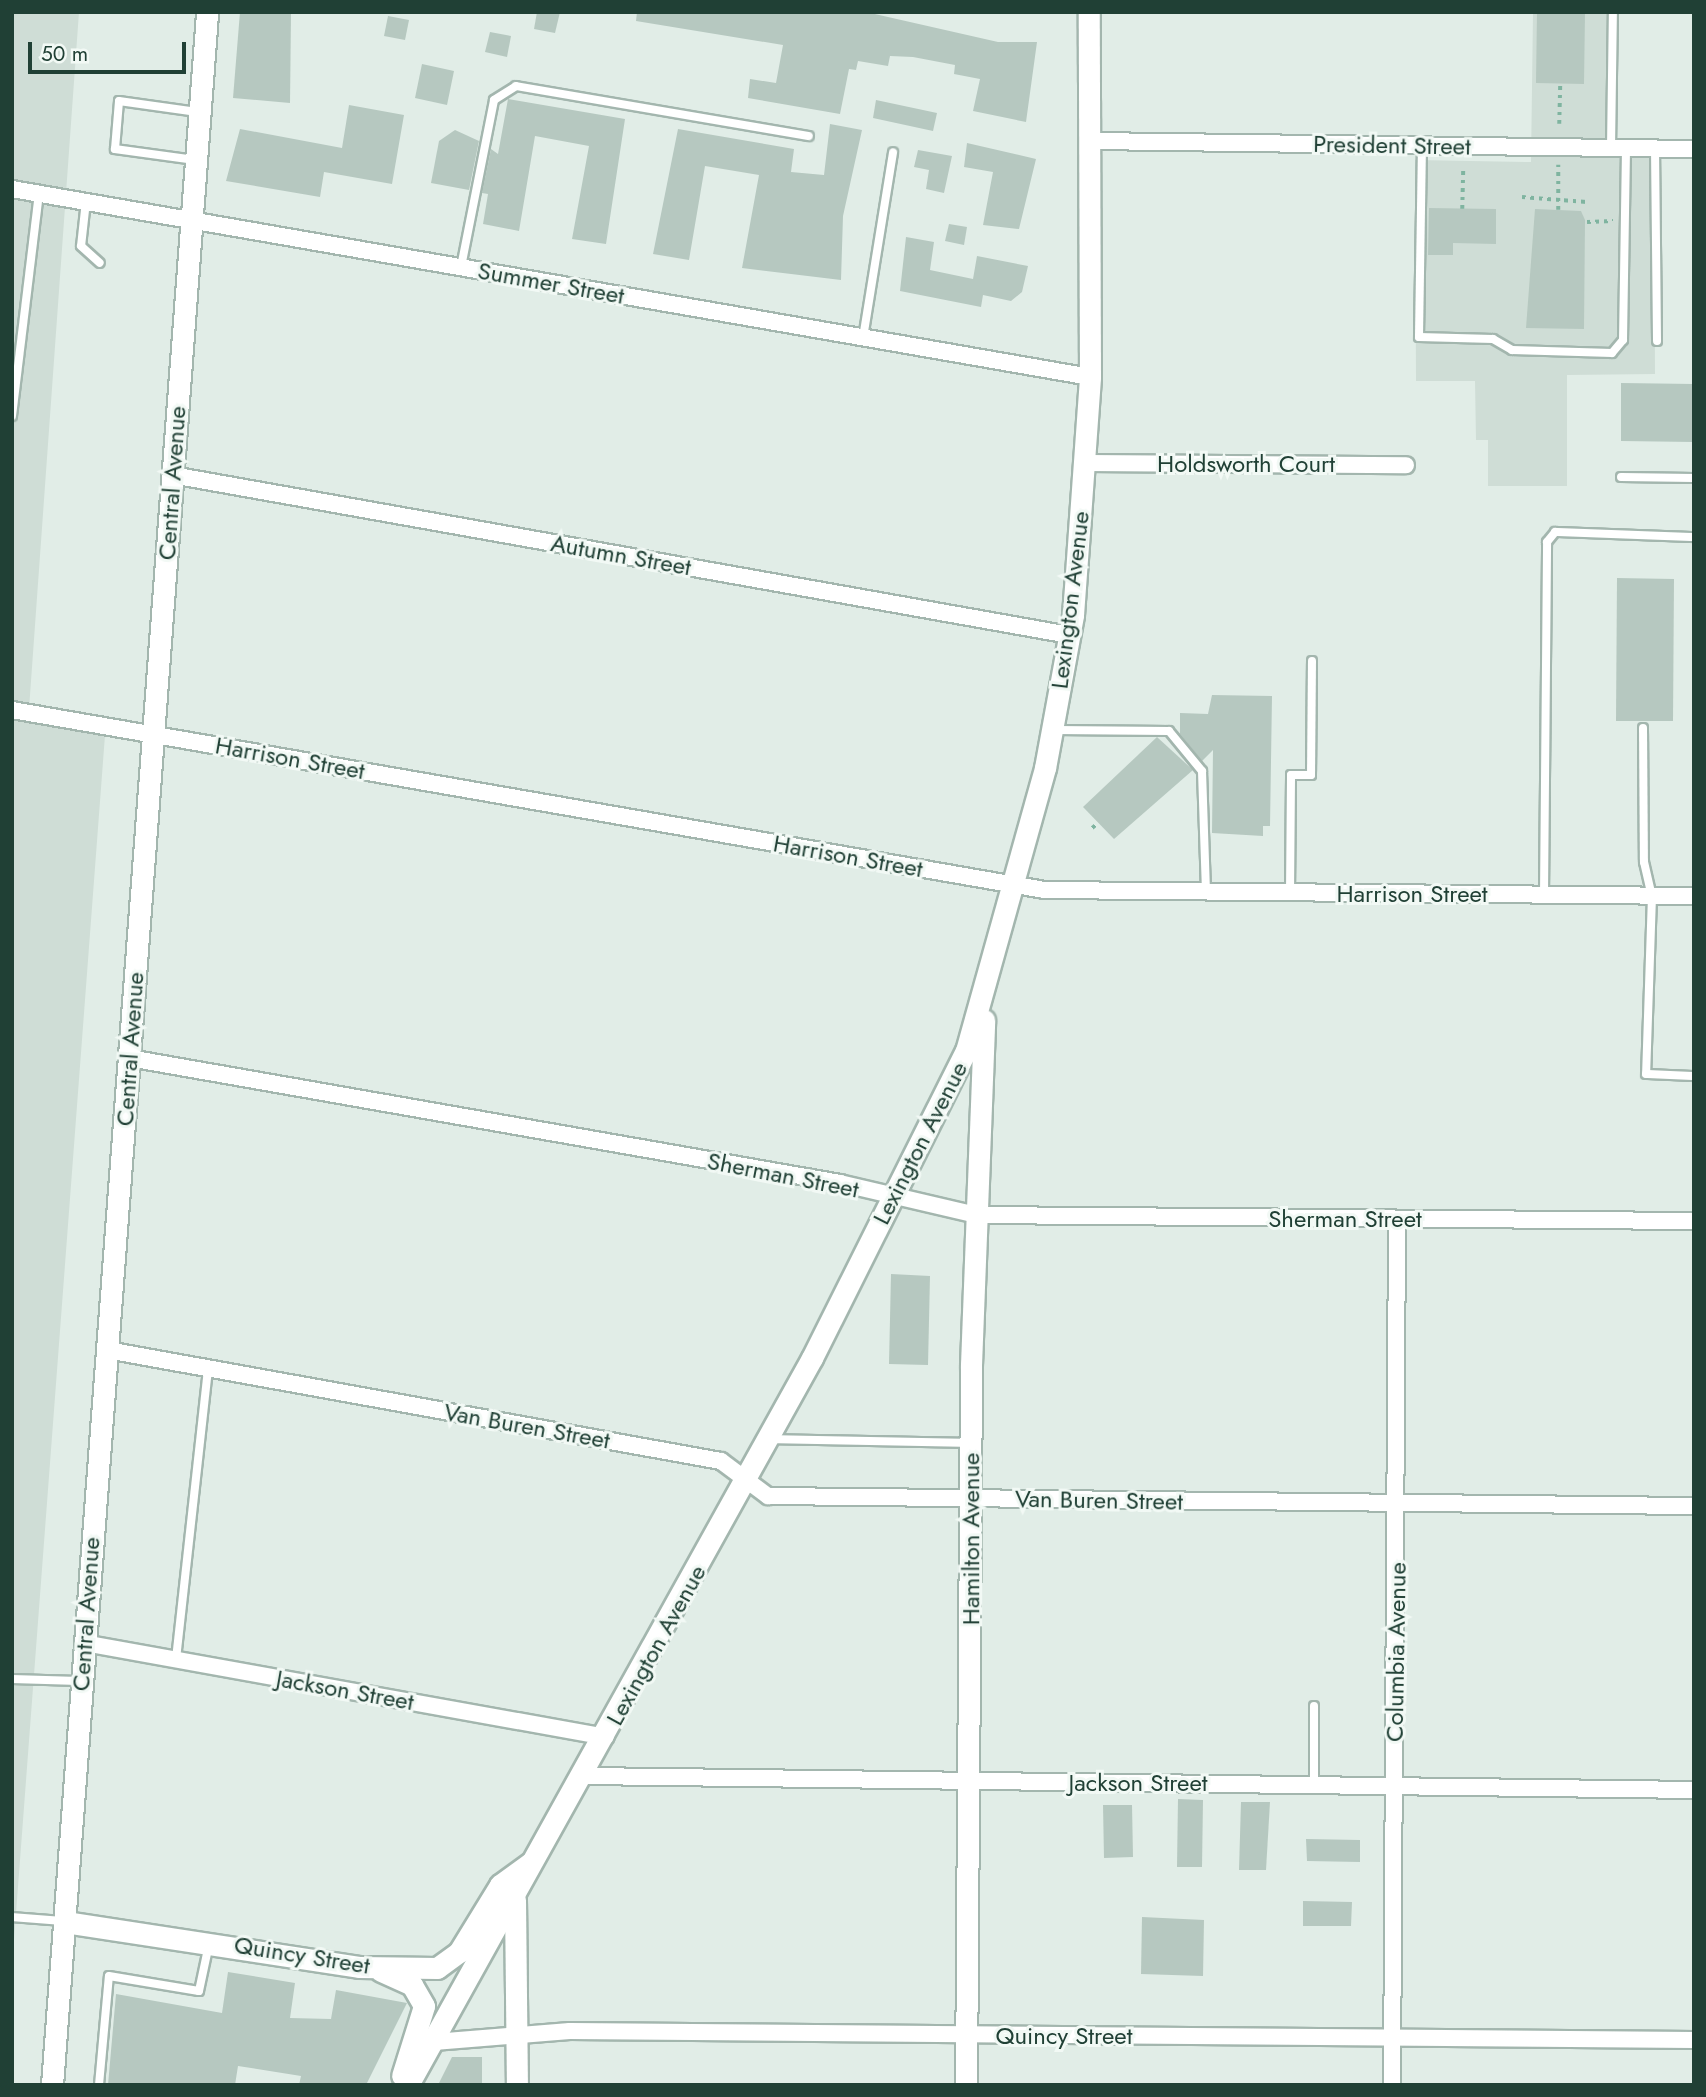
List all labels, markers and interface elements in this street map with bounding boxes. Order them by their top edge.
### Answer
scale bar [32,28,189,72]
text: 50 m [41,39,88,69]
street label: President Street [1313,129,1471,161]
street label: Summer Street [476,256,626,310]
street label: Central Avenue [152,405,192,561]
street label: Holdsworth Court [1157,450,1335,478]
street label: Lexington Avenue [1045,509,1095,691]
street label: Autumn Street [549,528,693,582]
street label: Harrison Street [213,731,367,785]
street label: Harrison Street [771,829,925,883]
street label: Harrison Street [1336,880,1488,908]
street label: Central Avenue [110,971,150,1127]
street label: Lexington Avenue [867,1057,973,1229]
street label: Sherman Street [705,1146,861,1204]
street label: Sherman Street [1268,1205,1422,1233]
street label: Van Buren Street [442,1397,612,1455]
street label: Hamilton Avenue [957,1453,985,1625]
street label: Van Buren Street [1015,1484,1183,1516]
street label: Central Avenue [66,1536,106,1692]
street label: Lexington Avenue [600,1560,712,1730]
street label: Columbia Avenue [1380,1562,1412,1742]
street label: Jackson Street [274,1664,416,1716]
street label: Jackson Street [1068,1769,1208,1797]
street label: Quincy Street [232,1930,372,1980]
street label: Quincy Street [996,2022,1132,2050]

